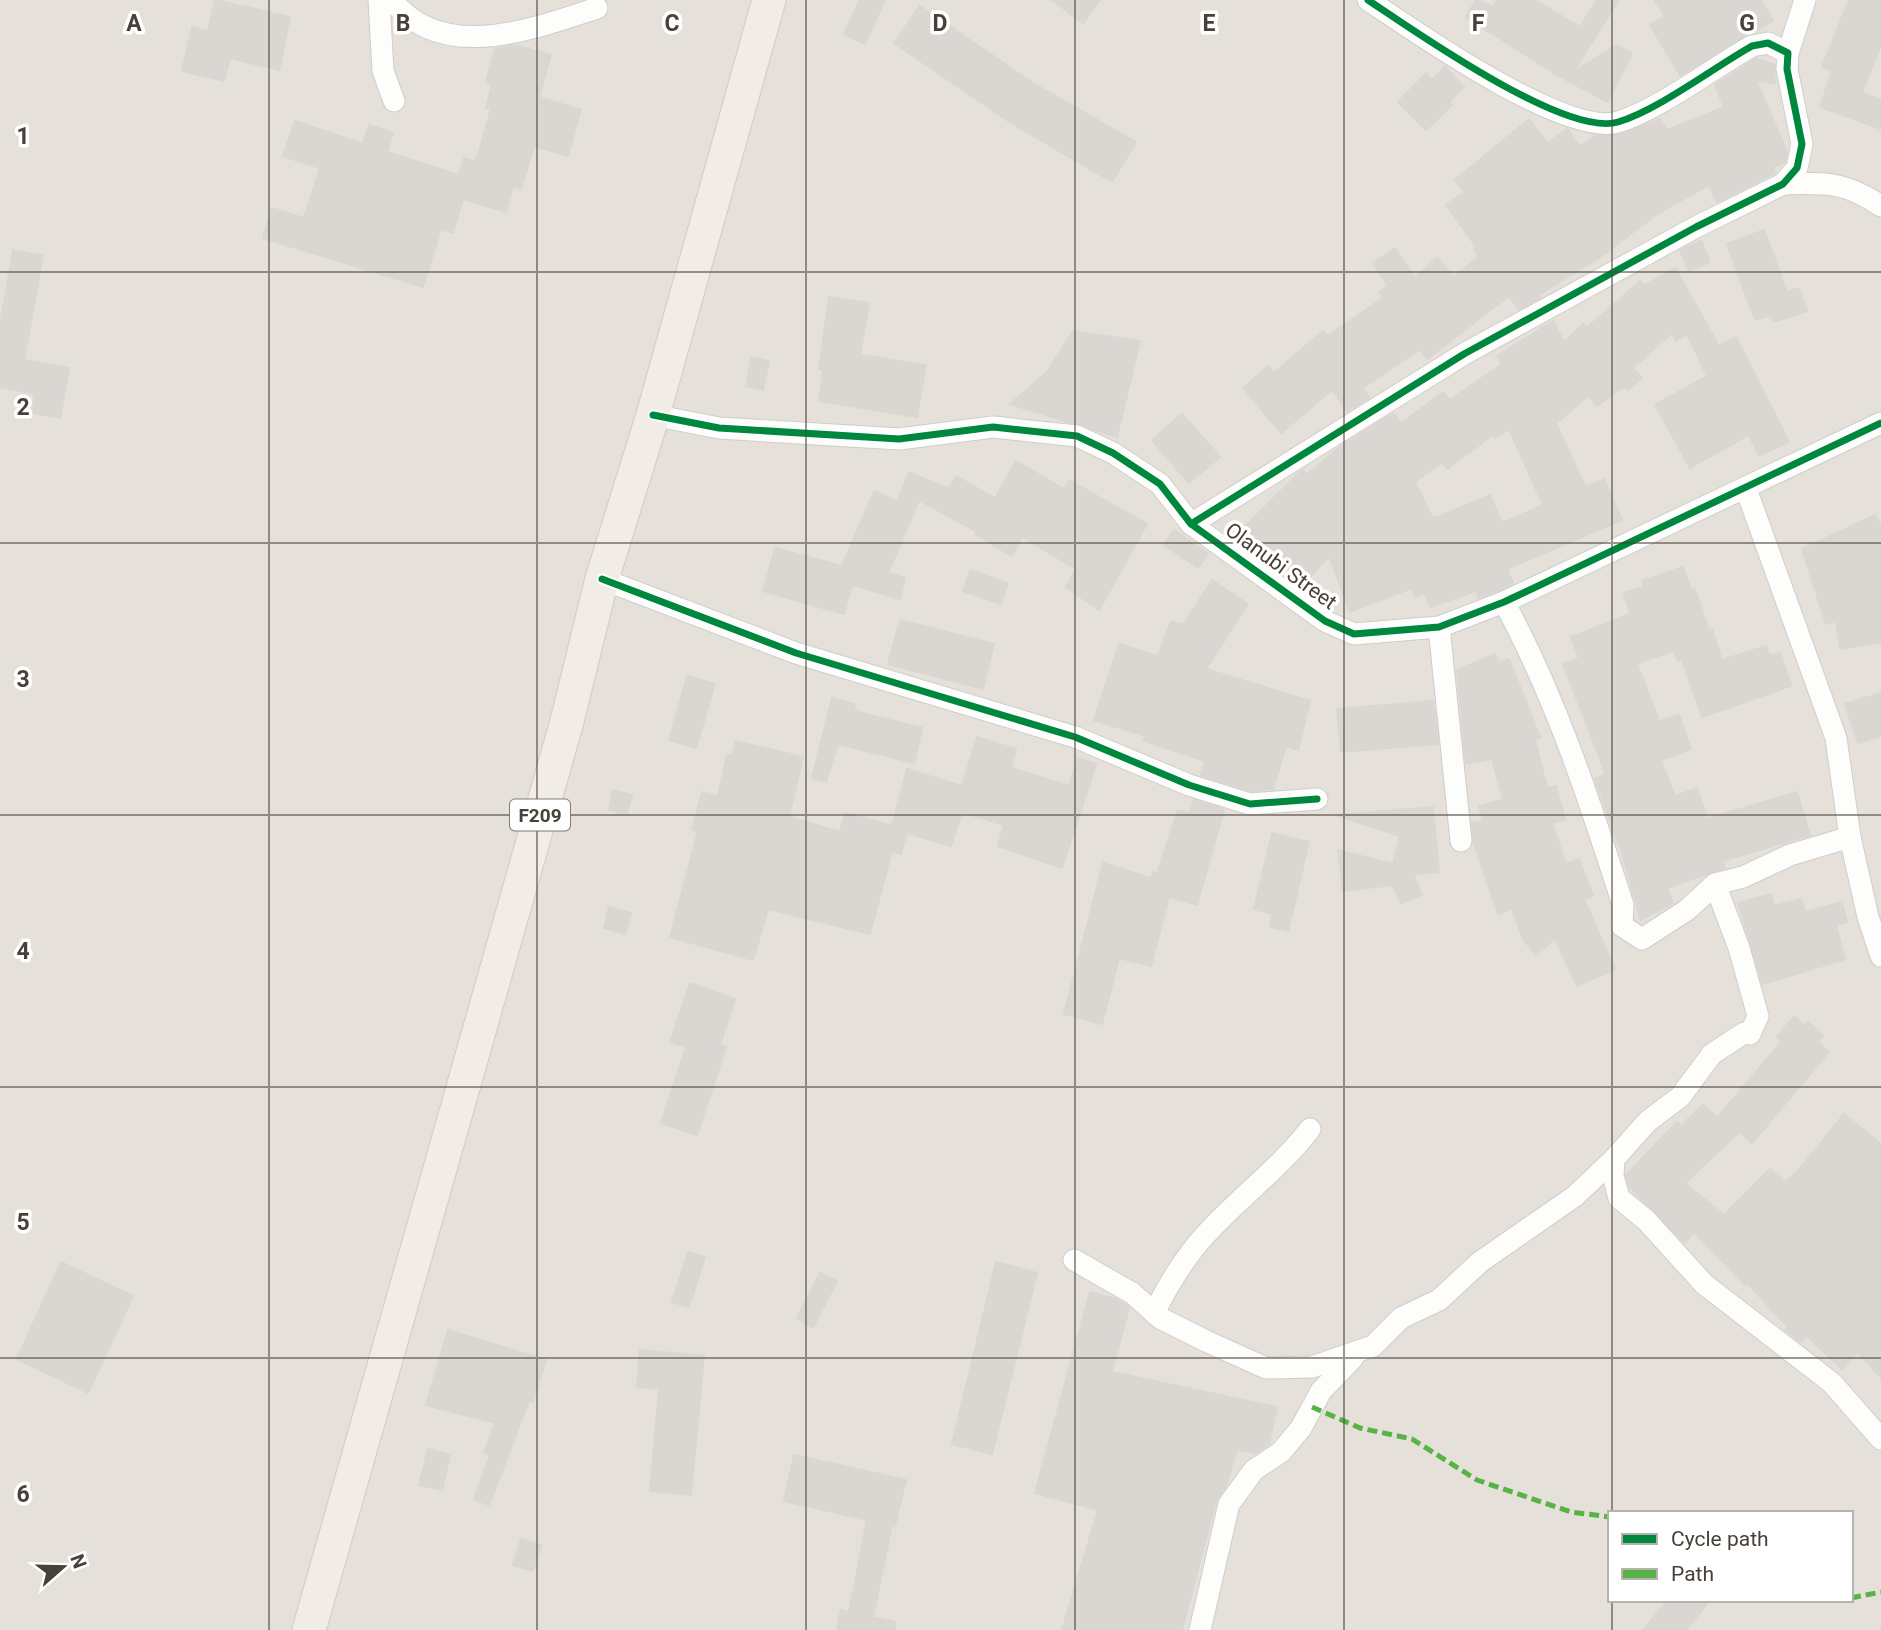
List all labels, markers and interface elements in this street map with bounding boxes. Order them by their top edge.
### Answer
text: A [126,10,142,37]
text: B [396,10,410,37]
text: C [664,10,680,37]
text: D [933,10,947,37]
text: E [1203,10,1216,37]
text: F [1472,10,1485,37]
text: G [1739,10,1755,37]
text: 1 [16,123,30,150]
text: 2 [16,394,30,421]
street label: Olanubi Street [1221,518,1341,614]
text: 3 [16,666,30,693]
road number: F209 [510,800,570,830]
text: 4 [16,938,30,965]
text: 5 [16,1209,30,1236]
text: 6 [16,1481,30,1508]
legend [1608,1511,1853,1602]
text: Cycle path [1671,1527,1769,1551]
north arrow [28,1532,98,1602]
text: N [65,1551,92,1572]
text: Path [1671,1562,1714,1586]

